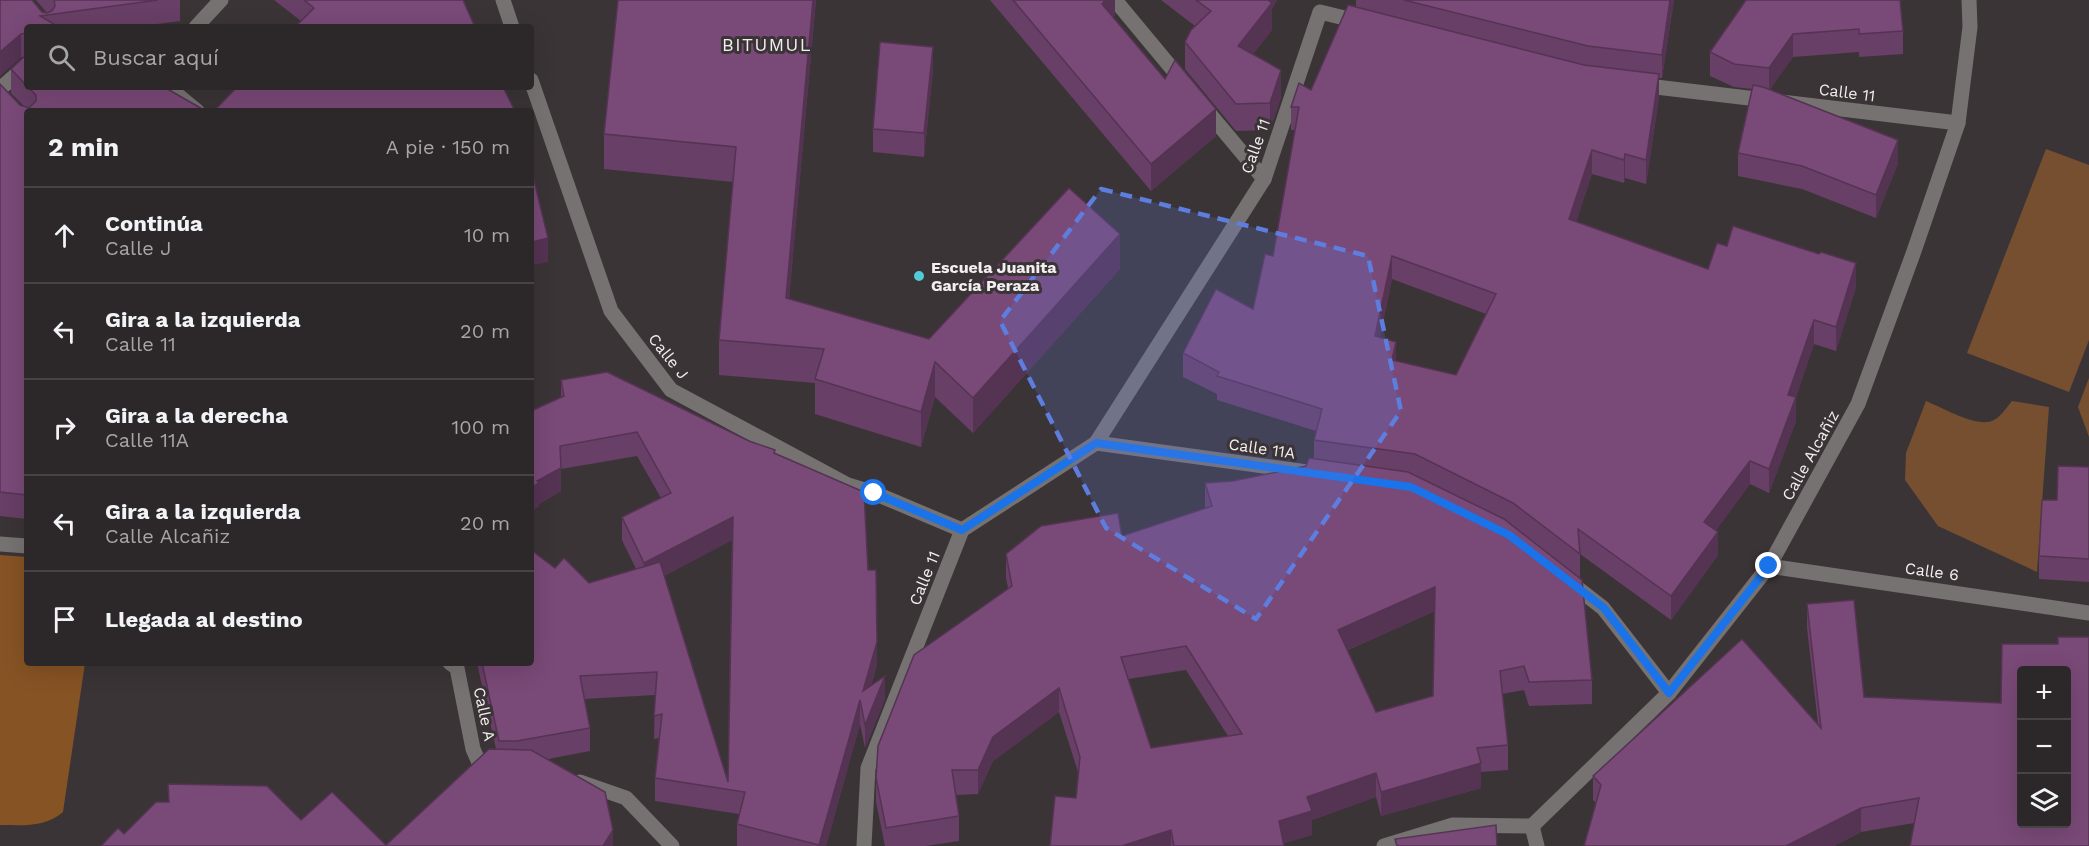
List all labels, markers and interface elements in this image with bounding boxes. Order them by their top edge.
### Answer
search box [24,24,534,90]
district label: BITUMUL [722,34,812,55]
icon: search [45,41,78,74]
text: Buscar aquí [93,45,219,70]
street label: Calle 11 [1818,80,1876,105]
street label: Calle 11 [1237,116,1274,176]
text: 2 min [48,132,119,162]
text: A pie · 150 m [386,135,510,159]
text: Continúa [105,211,203,236]
icon: ahead [48,219,81,252]
text: 10 m [464,223,510,247]
text: Calle J [105,236,171,260]
place label: Escuela Juanita García Peraza [931,258,1057,295]
marker: Escuela Juanita García Peraza [912,269,926,283]
text: Gira a la izquierda [105,307,301,332]
icon: left [48,315,81,348]
text: 20 m [460,319,510,343]
street label: Calle J [644,330,693,383]
text: Calle 11 [105,332,176,356]
text: Gira a la derecha [105,403,288,428]
street label: Calle Alcañiz [1778,407,1843,504]
icon: right [48,411,81,444]
text: 100 m [451,415,510,439]
text: Calle 11A [105,428,189,452]
street label: Calle 11A [1227,434,1297,463]
route start [860,479,886,505]
text: Gira a la izquierda [105,499,301,524]
icon: left [48,507,81,540]
text: 20 m [460,511,510,535]
text: Calle Alcañiz [105,524,230,548]
street label: Calle 11 [905,548,944,608]
route end [1755,552,1781,578]
street label: Calle 6 [1904,558,1960,585]
icon: arrive [48,603,81,636]
text: Llegada al destino [105,607,303,632]
map controls [2017,666,2071,828]
button: + [2017,666,2071,720]
street label: Calle A [470,686,500,743]
button: − [2017,720,2071,774]
button: layers [2017,774,2071,828]

